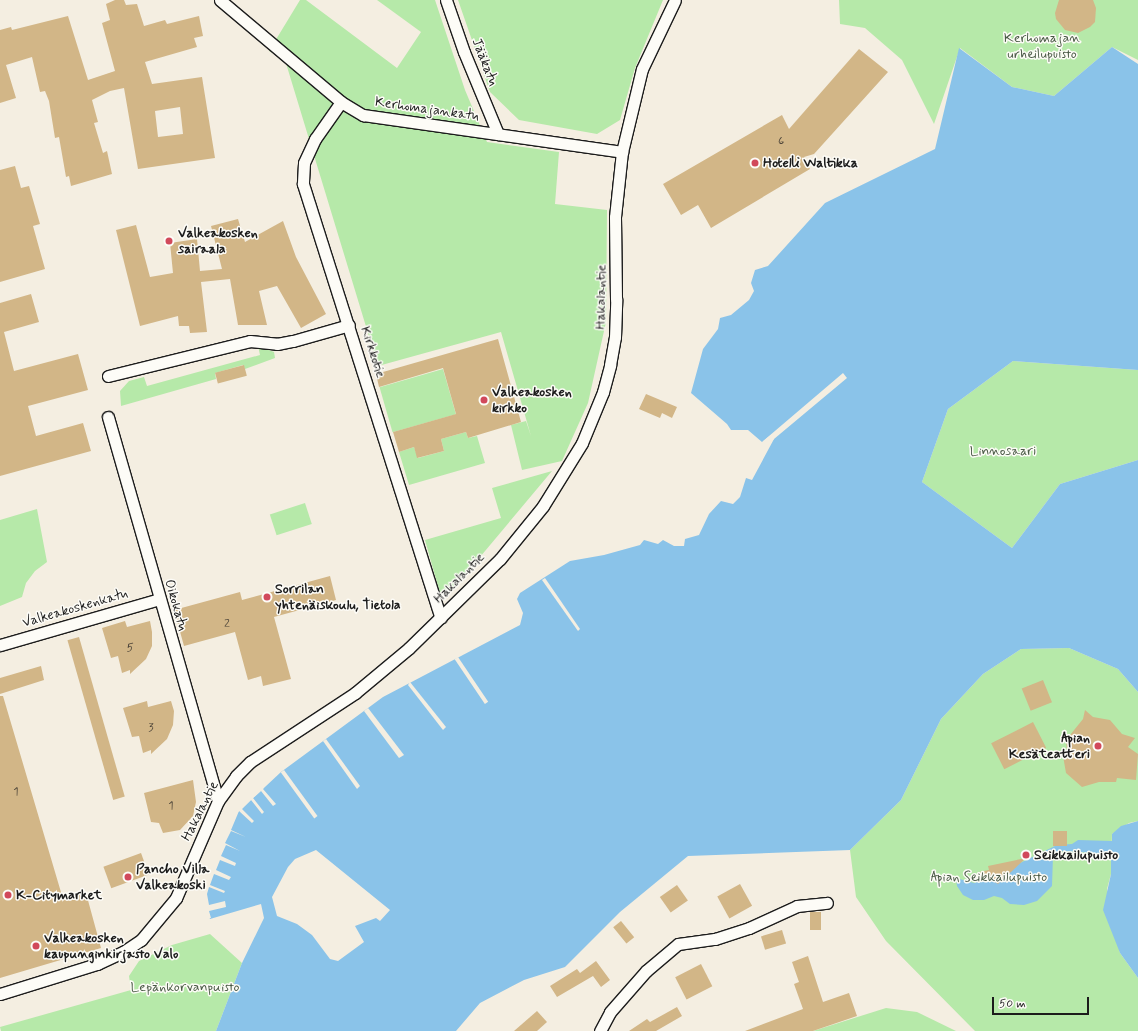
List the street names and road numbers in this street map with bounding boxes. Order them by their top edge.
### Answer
street label: Jääkatu [468,36,502,88]
street label: Kerhomajankatu [374,93,480,125]
street label: Hakalantie [592,264,610,330]
street label: Kirkkotie [357,324,389,380]
street label: Hakalantie [430,549,488,607]
street label: Oikokatu [161,577,191,633]
street label: Valkeakoskenkatu [20,585,130,631]
street label: Hakalantie [178,778,222,844]

